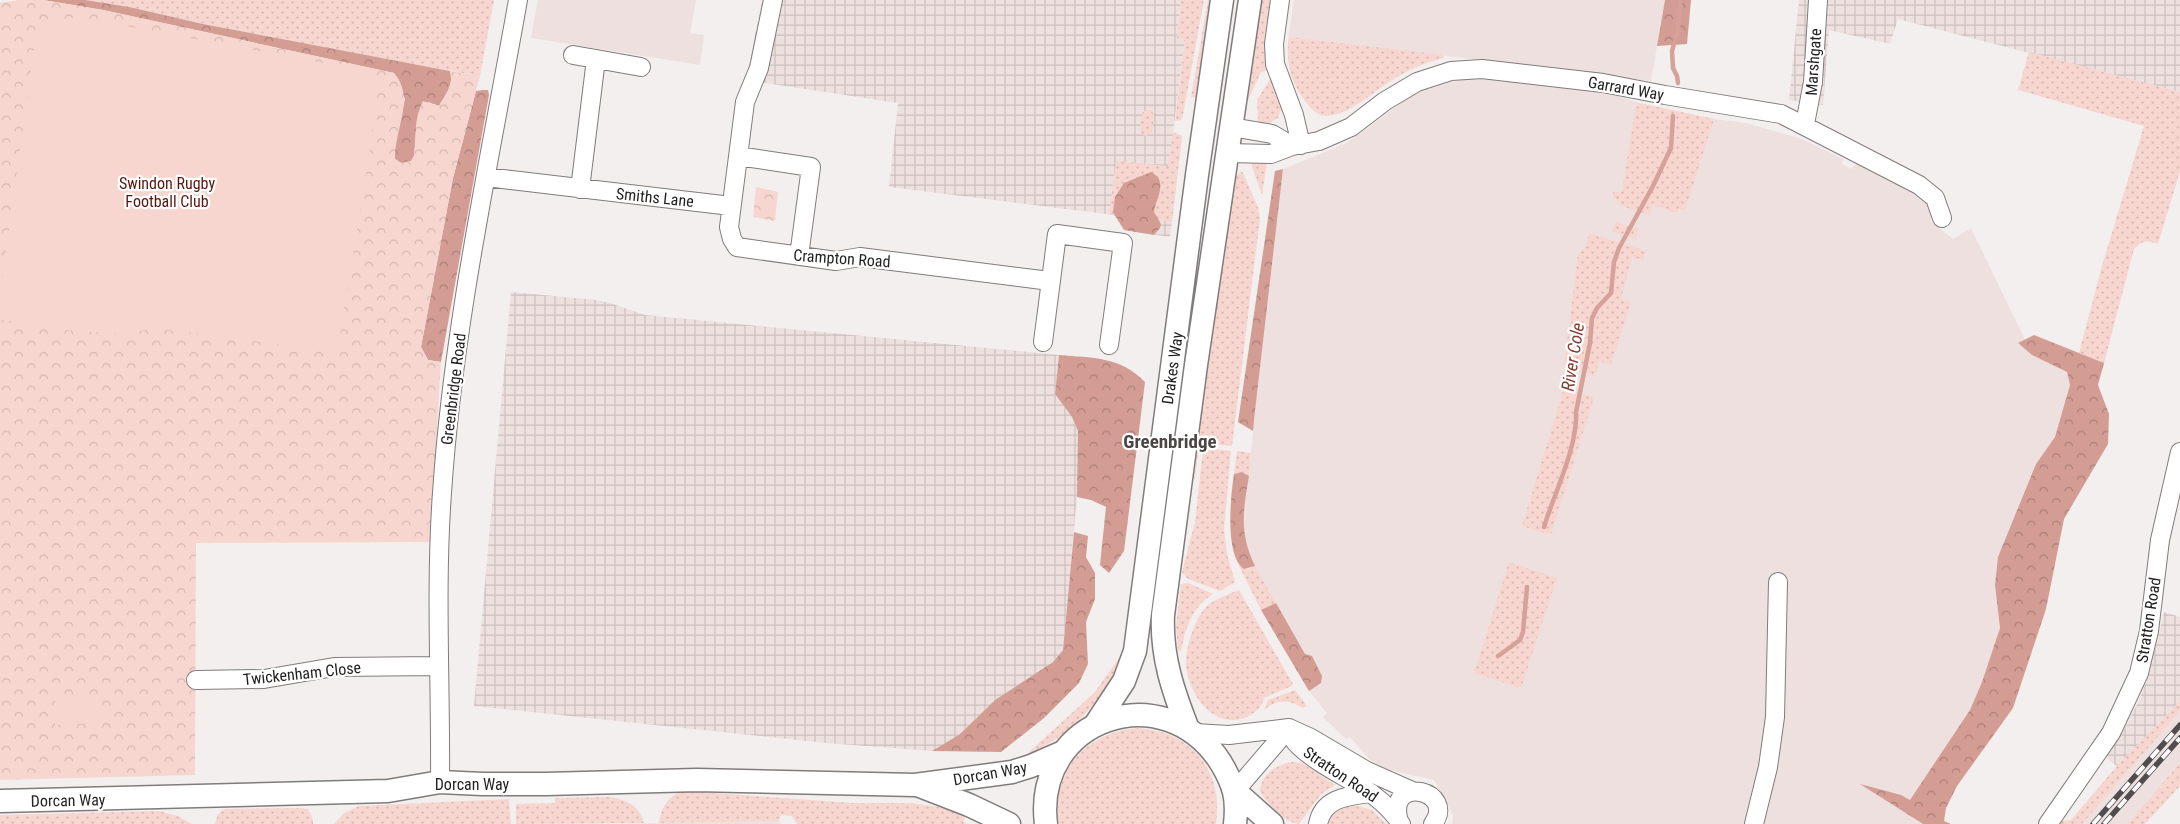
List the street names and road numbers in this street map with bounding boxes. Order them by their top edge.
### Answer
street label: Marshgate [1802,28,1825,96]
street label: Garrard Way [1586,72,1666,105]
street label: Smiths Lane [615,184,695,211]
street label: Crampton Road [793,246,891,271]
street label: Drakes Way [1158,330,1187,406]
street label: Greenbridge Road [437,332,470,446]
street label: Stratton Road [2132,576,2165,664]
street label: Twickenham Close [242,658,362,689]
street label: Stratton Road [1300,742,1382,806]
street label: Dorcan Way [952,758,1029,789]
street label: Dorcan Way [435,775,510,794]
street label: Dorcan Way [31,790,106,811]

